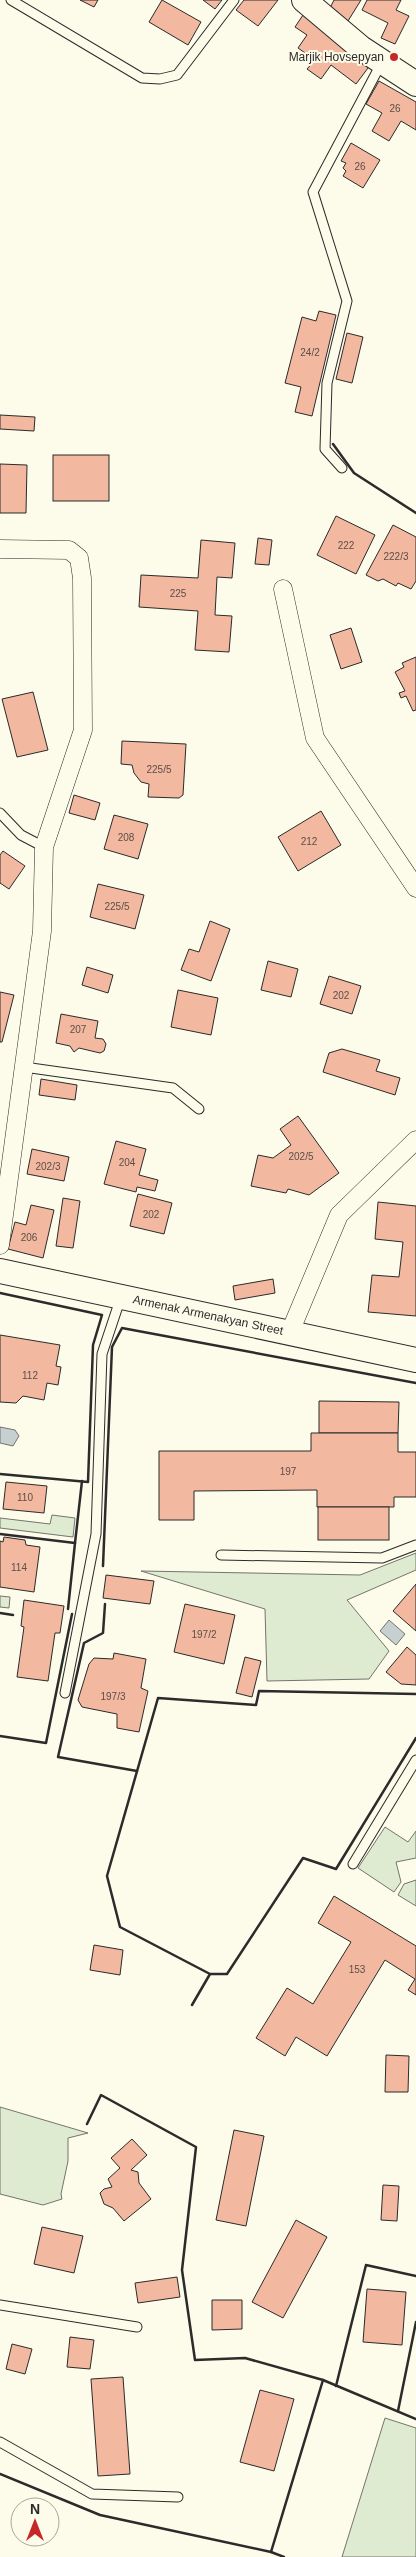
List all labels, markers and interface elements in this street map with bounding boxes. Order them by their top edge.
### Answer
place label: Marjik Hovsepyan [289,50,384,64]
marker: Marjik Hovsepyan [388,51,400,63]
house number: 26 [389,103,401,114]
house number: 26 [354,161,366,172]
house number: 24/2 [300,347,320,358]
house number: 222 [338,540,355,551]
house number: 222/3 [383,551,409,562]
house number: 225 [170,588,187,599]
house number: 225/5 [146,764,172,775]
house number: 208 [118,832,135,843]
house number: 212 [301,836,318,847]
house number: 225/5 [104,901,130,912]
house number: 202 [333,990,350,1001]
house number: 207 [70,1024,87,1035]
house number: 202/5 [288,1151,314,1162]
house number: 204 [119,1157,136,1168]
house number: 202/3 [35,1161,61,1172]
house number: 202 [143,1209,160,1220]
house number: 206 [21,1232,38,1243]
street label: Armenak Armenakyan Street [132,1292,285,1338]
house number: 112 [22,1370,38,1381]
house number: 197 [280,1466,297,1477]
house number: 110 [17,1492,33,1503]
house number: 114 [11,1562,27,1573]
house number: 197/2 [191,1629,217,1640]
house number: 197/3 [100,1691,126,1702]
house number: 153 [349,1964,366,1975]
north arrow [10,2497,60,2547]
text: N [30,2501,40,2517]

